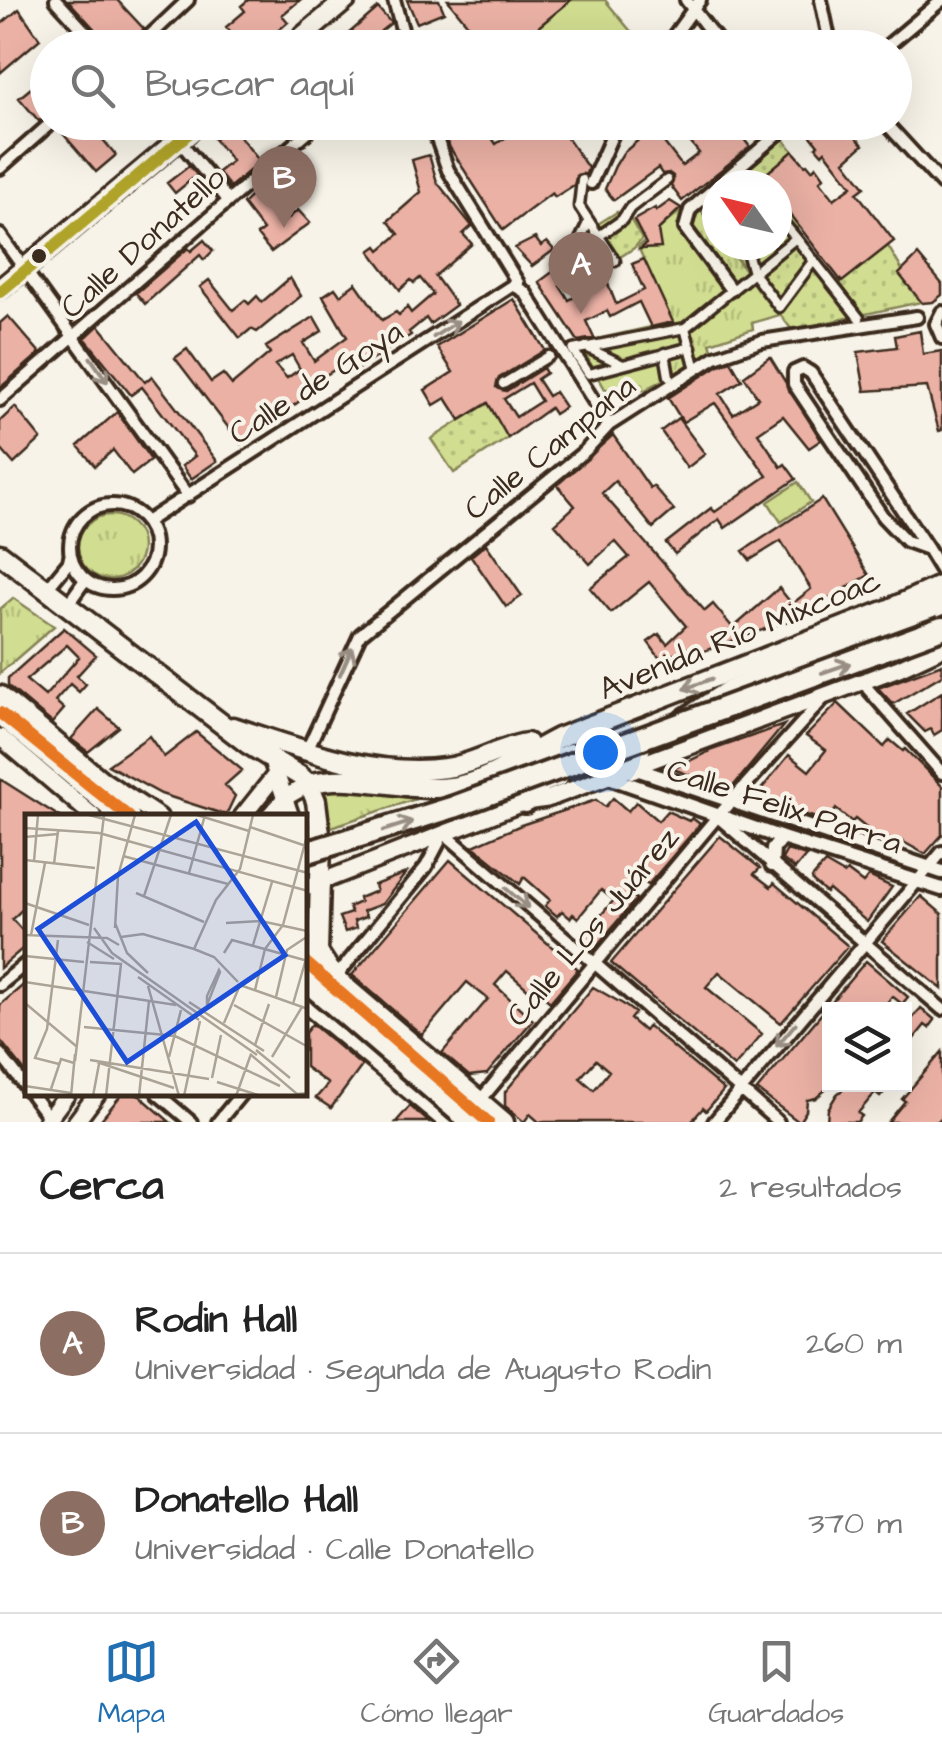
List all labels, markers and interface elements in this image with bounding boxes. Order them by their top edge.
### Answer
search box [30,30,912,140]
icon: search [65,58,120,113]
text: Buscar aquí [145,59,354,111]
pin: B [252,146,316,228]
street label: Calle Donatello [50,157,236,329]
north arrow [702,170,792,260]
pin: A [548,232,614,314]
unlabelled marker [29,246,49,266]
street label: Calle de Goya [220,310,412,456]
one-way arrow [431,318,460,339]
one-way arrow [88,356,109,384]
street label: Calle Campana [454,365,646,531]
street label: Avenida Río Mixcoac [592,558,888,712]
one-way arrow [338,647,357,677]
one-way arrow [820,658,852,676]
one-way arrow [683,676,714,694]
your location [575,727,626,778]
street label: Calle Felix Parra [661,748,907,866]
inset map [25,814,308,1097]
one-way arrow [382,815,414,833]
street label: Calle Los Juárez [496,817,690,1037]
one-way arrow [504,886,529,909]
map controls [822,1002,912,1092]
button: layers [822,1002,912,1092]
one-way arrow [775,1021,797,1047]
text: Cerca [40,1158,164,1216]
text: 2 resultados [719,1165,902,1210]
text: Rodin Hall [135,1295,297,1347]
text: A [62,1321,83,1366]
text: 260 m [806,1321,902,1366]
text: Universidad · Segunda de Augusto Rodin [135,1347,712,1392]
text: Donatello Hall [135,1475,358,1527]
text: B [61,1501,84,1546]
text: 370 m [808,1501,902,1546]
text: Universidad · Calle Donatello [135,1527,534,1572]
tab: Mapa [98,1634,165,1733]
tab: Cómo llegar [360,1634,513,1733]
tab: Guardados [708,1634,844,1733]

